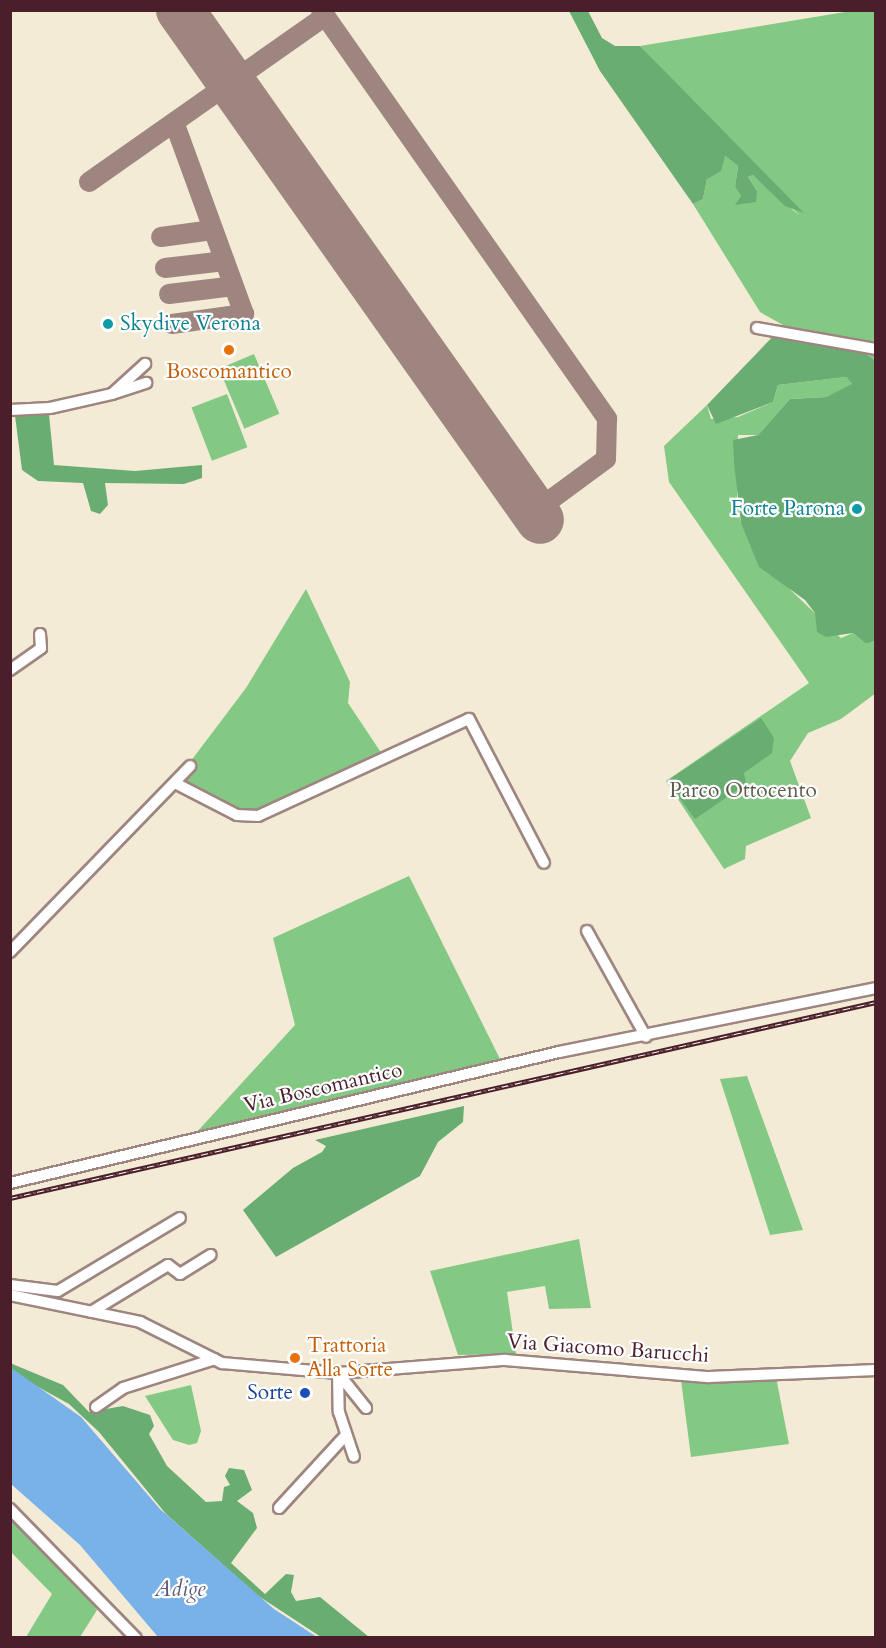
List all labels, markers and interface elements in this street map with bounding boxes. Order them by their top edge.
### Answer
place label: Skydive Verona [120,311,261,337]
marker: Skydive Verona [101,317,115,331]
marker: Boscomantico [222,343,236,357]
place label: Boscomantico [166,359,292,385]
place label: Forte Parona [731,496,845,522]
marker: Forte Parona [850,502,864,516]
park label: Parco Ottocento [669,778,817,804]
street label: Via Boscomantico [241,1058,405,1118]
street label: Via Giacomo Barucchi [506,1329,710,1369]
place label: Trattoria Alla Sorte [307,1333,393,1383]
marker: Trattoria Alla Sorte [288,1351,302,1365]
place label: Sorte [247,1380,293,1406]
marker: Sorte [298,1386,312,1400]
water label: Adige [155,1577,205,1603]

